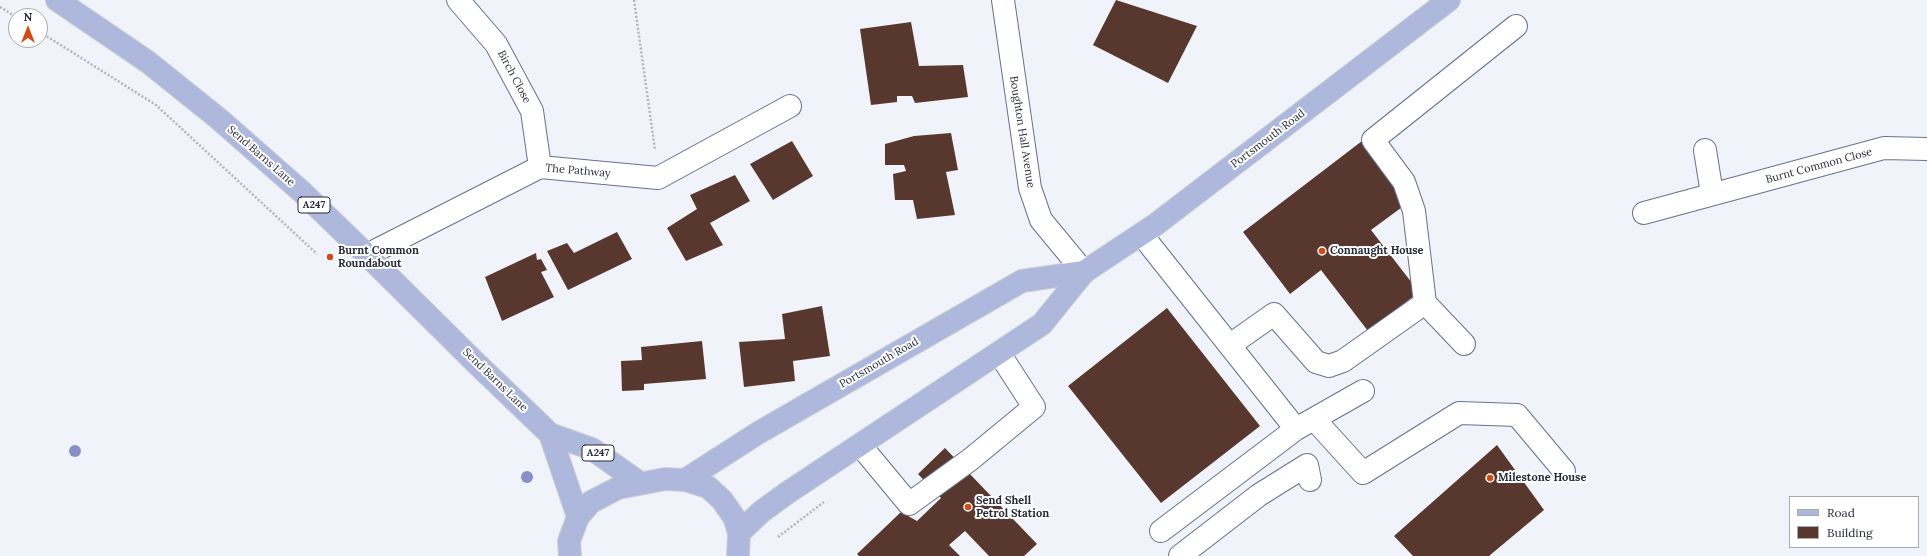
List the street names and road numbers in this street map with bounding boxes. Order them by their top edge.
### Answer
street label: Birch Close [495,48,533,106]
street label: Boughton Hall Avenue [1007,75,1037,189]
street label: Portsmouth Road [1228,107,1308,171]
street label: Send Barns Lane [225,123,297,189]
street label: Burnt Common Close [1764,145,1874,187]
street label: The Pathway [545,162,611,180]
road number: A247 [298,197,330,213]
street label: Portsmouth Road [837,335,921,391]
street label: Send Barns Lane [460,346,530,414]
road number: A247 [582,445,614,461]

